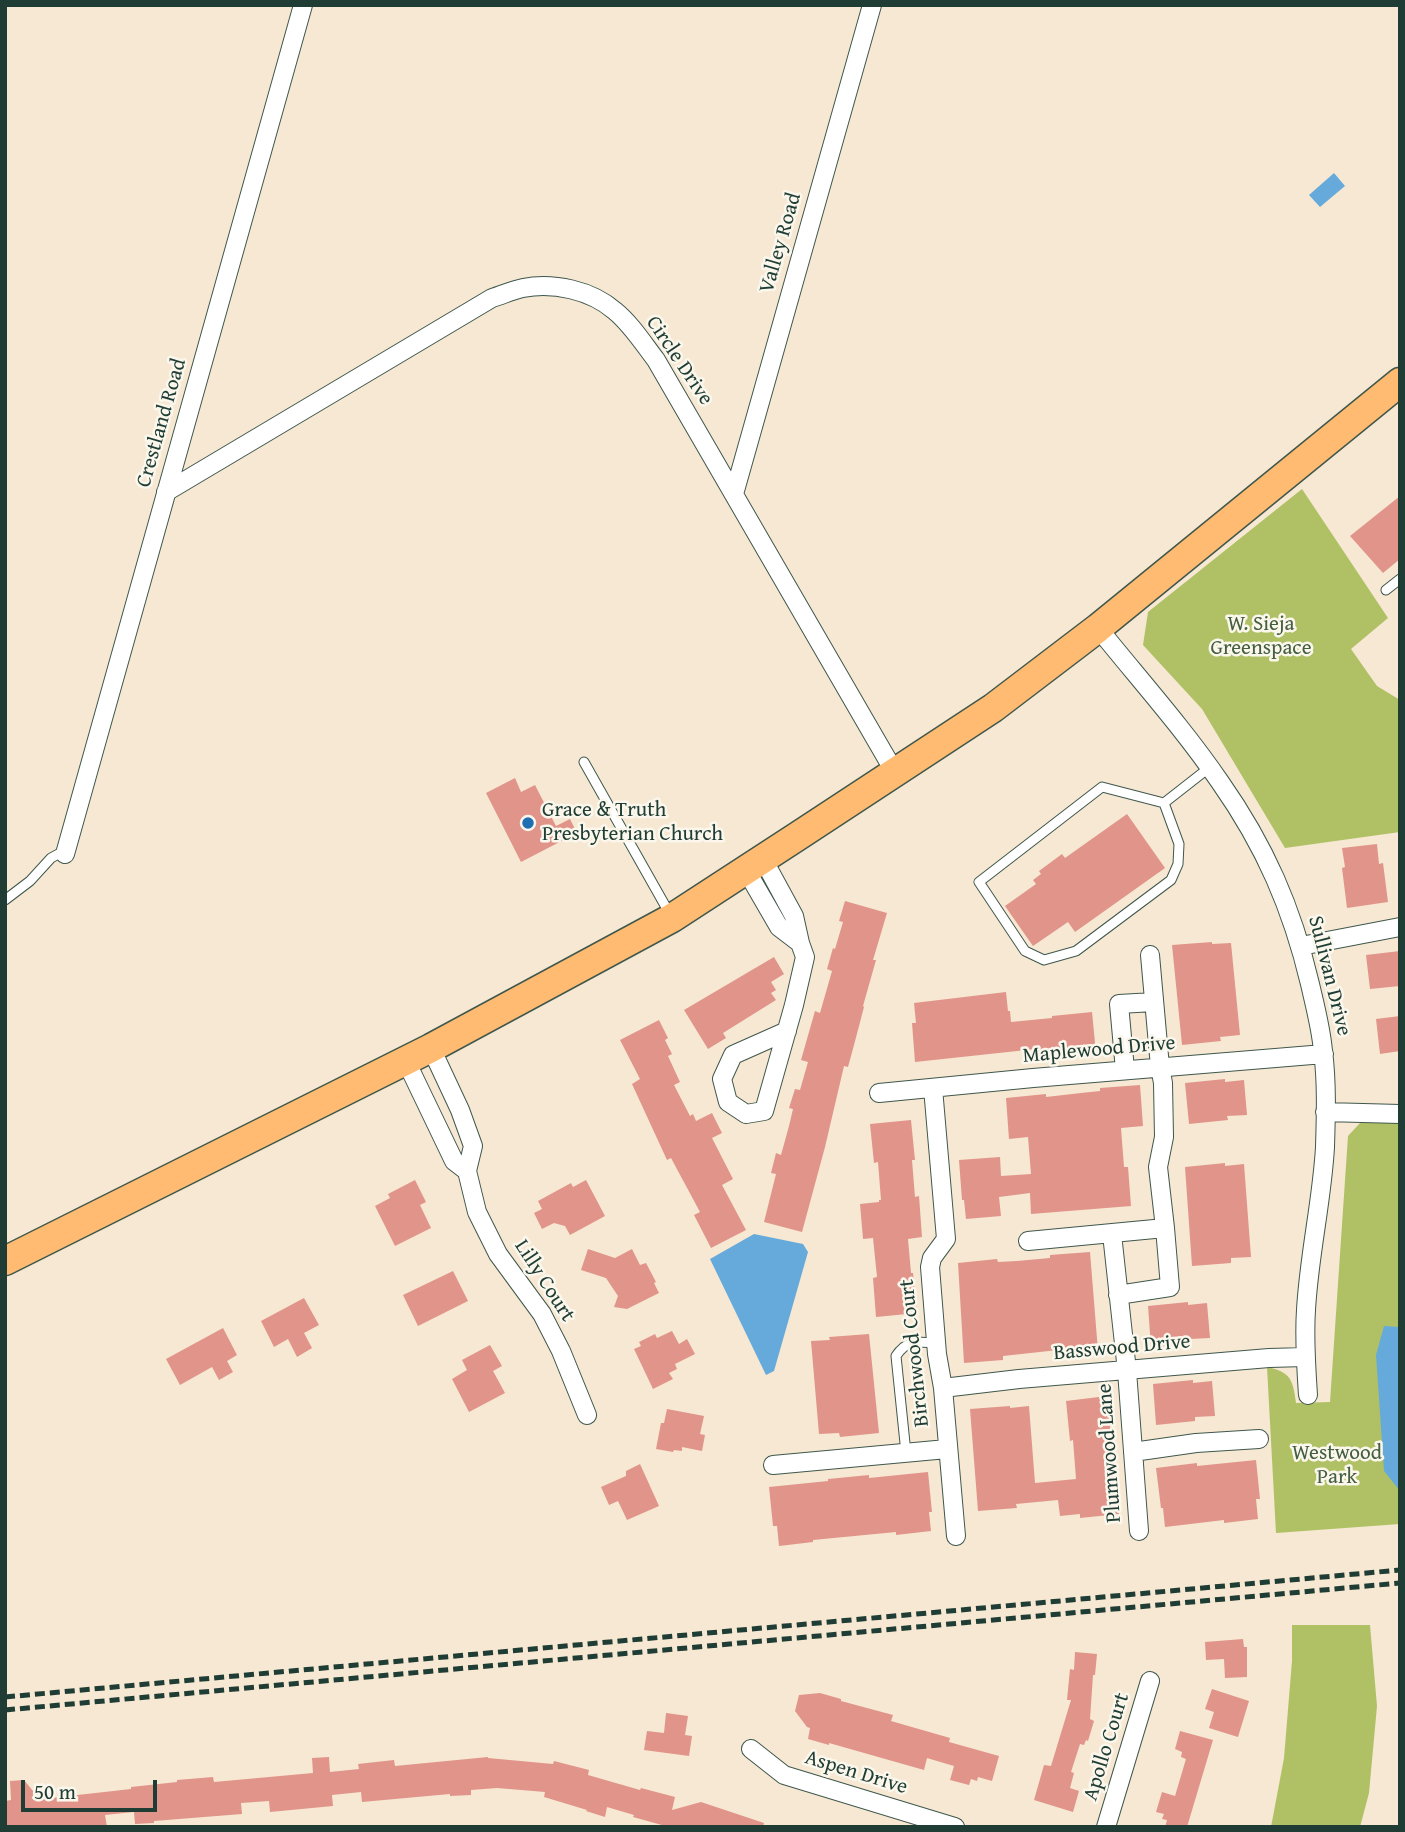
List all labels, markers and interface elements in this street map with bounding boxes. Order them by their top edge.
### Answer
street label: Valley Road [755,190,807,296]
street label: Circle Drive [640,312,718,410]
street label: Crestland Road [132,356,192,490]
park label: W. Sieja Greenspace [1211,612,1311,662]
place label: Grace & Truth Presbyterian Church [542,798,723,848]
marker: Grace & Truth Presbyterian Church [520,815,536,831]
street label: Sullivan Drive [1302,913,1356,1039]
street label: Maplewood Drive [1022,1031,1176,1069]
street label: Lilly Court [508,1235,580,1327]
street label: Birchwood Court [895,1278,935,1428]
street label: Basswood Drive [1052,1329,1192,1367]
street label: Plumwood Lane [1093,1383,1127,1523]
park label: Westwood Park [1292,1441,1382,1491]
street label: Apollo Court [1079,1690,1135,1804]
street label: Aspen Drive [802,1745,910,1801]
scale bar [24,1766,161,1810]
text: 50 m [34,1776,76,1807]

